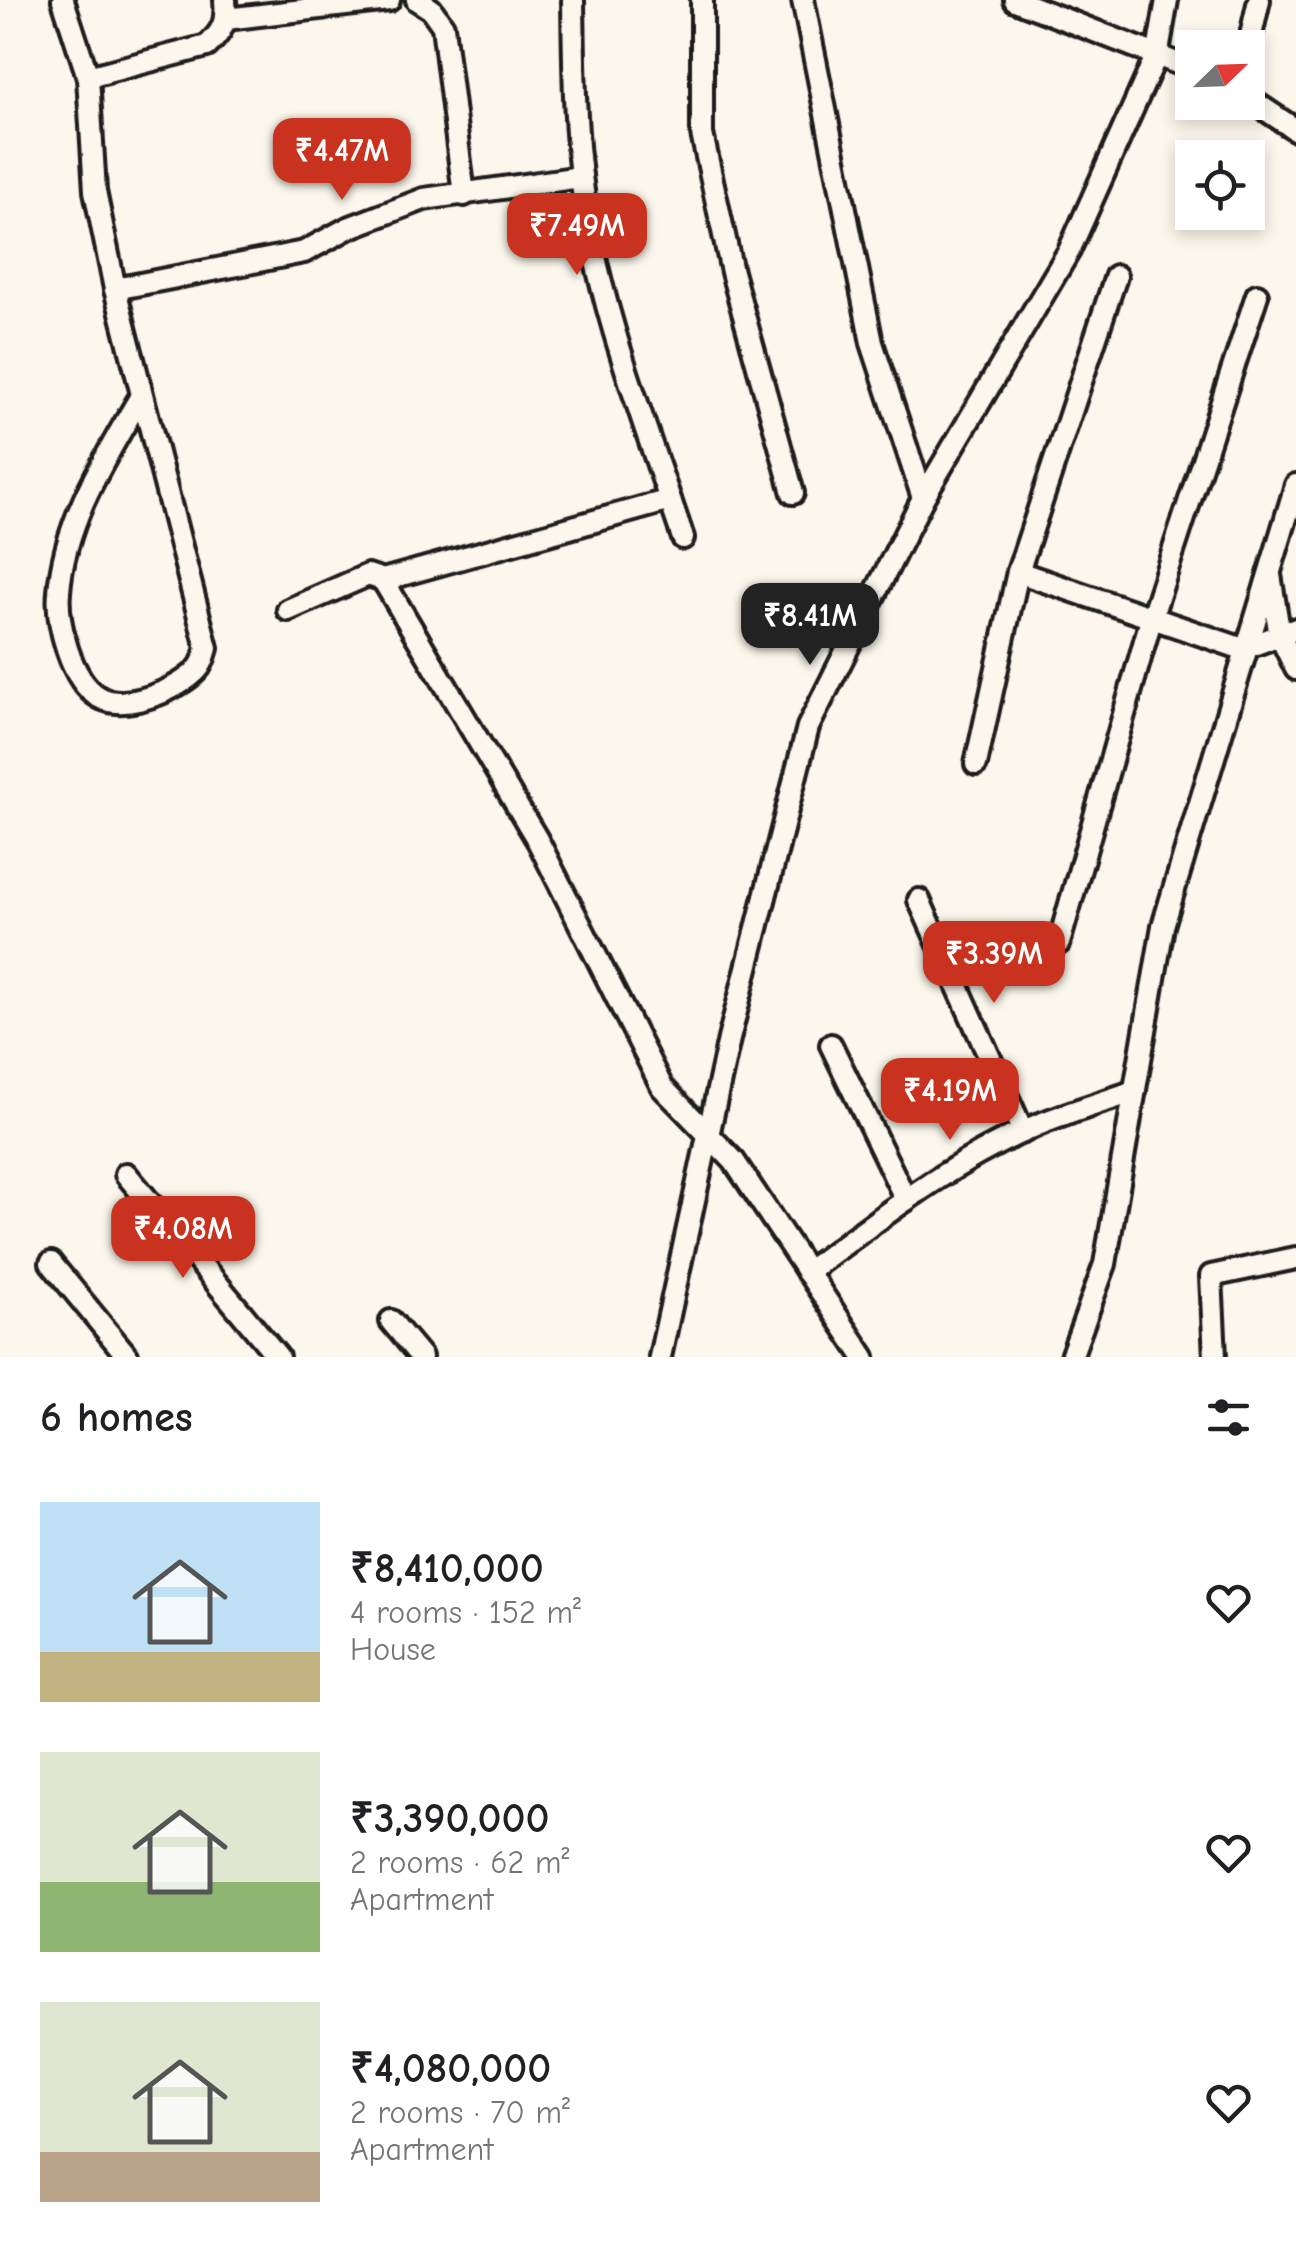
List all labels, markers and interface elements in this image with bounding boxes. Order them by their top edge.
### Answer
north arrow [1175,30,1265,120]
map controls [1175,30,1265,230]
pin: ₹4.47M [261,118,423,203]
text: ₹4.47M [295,132,389,169]
button: locate [1175,140,1265,230]
pin: ₹7.49M [496,193,658,278]
text: ₹7.49M [529,207,625,244]
pin: ₹8.41M [729,583,891,668]
text: ₹8.41M [763,597,857,634]
pin: ₹3.39M [913,921,1075,1006]
text: ₹3.39M [945,935,1043,972]
pin: ₹4.19M [869,1058,1031,1143]
text: ₹4.19M [903,1072,997,1109]
pin: ₹4.08M [102,1196,264,1281]
text: ₹4.08M [133,1210,233,1247]
icon: filters [1201,1390,1256,1445]
text: 6 homes [40,1393,193,1442]
icon: home [120,1542,240,1662]
text: ₹8,410,000 [350,1544,544,1593]
icon: heart [1201,1575,1256,1630]
text: 4 rooms · 152 m² [350,1594,581,1631]
text: House [350,1631,436,1668]
icon: home [120,1792,240,1912]
text: ₹3,390,000 [350,1794,550,1843]
icon: heart [1201,1825,1256,1880]
text: 2 rooms · 62 m² [350,1844,569,1881]
text: Apartment [350,1881,493,1918]
icon: home [120,2042,240,2162]
text: ₹4,080,000 [350,2044,551,2093]
icon: heart [1201,2075,1256,2130]
text: 2 rooms · 70 m² [350,2094,570,2131]
text: Apartment [350,2131,493,2168]

